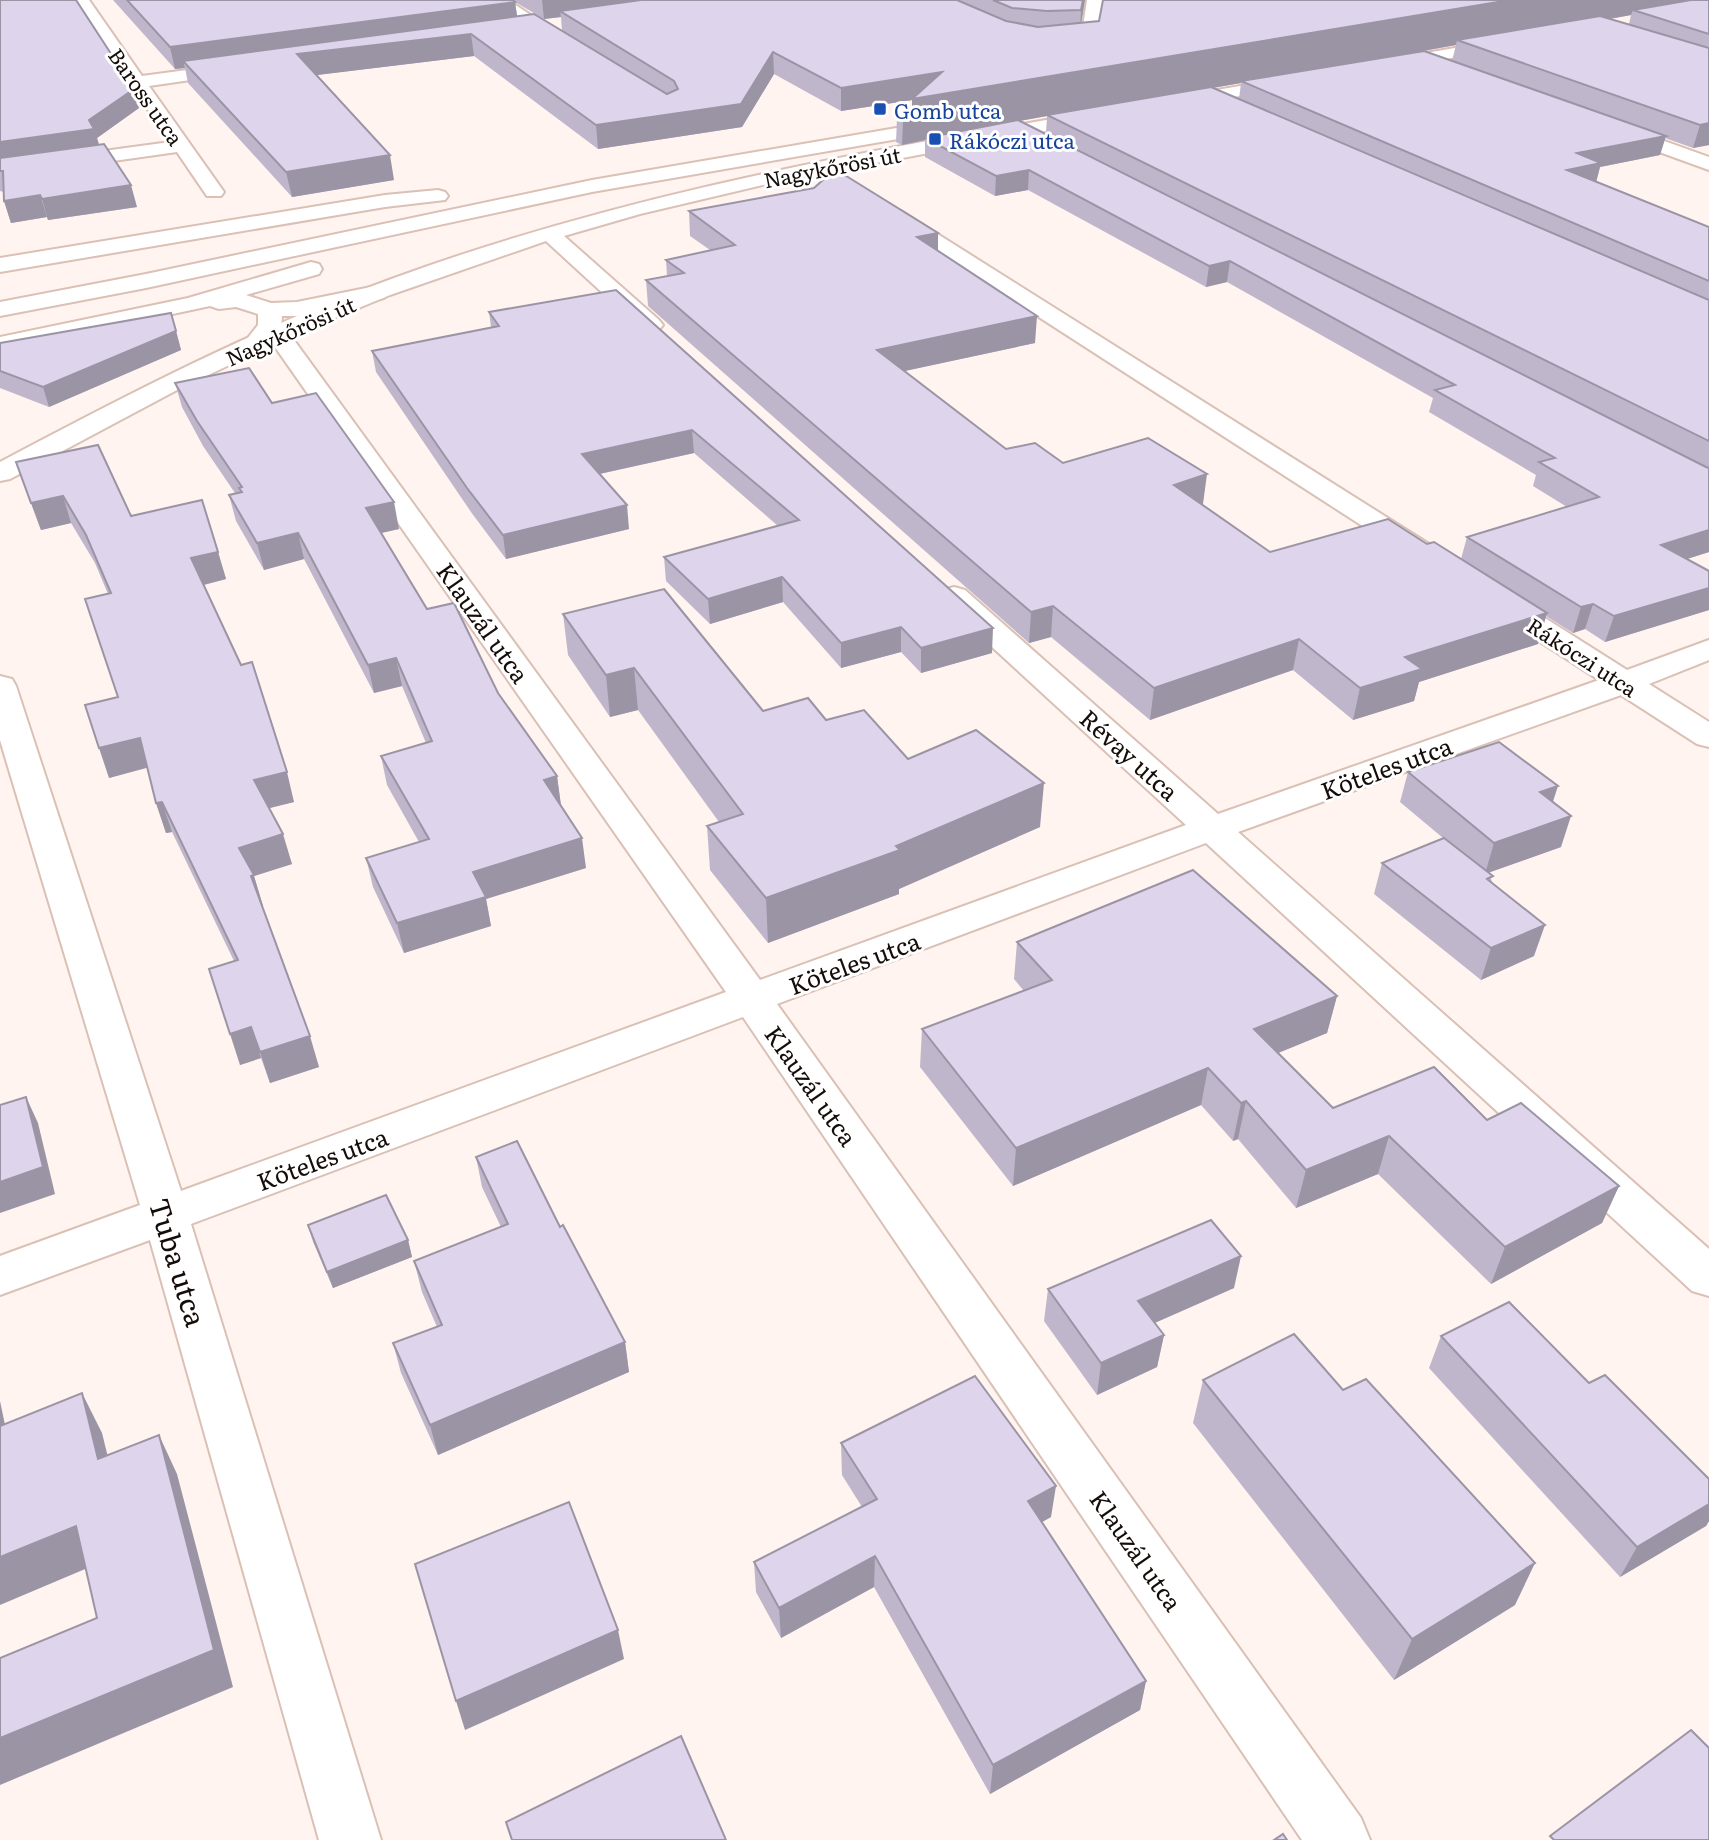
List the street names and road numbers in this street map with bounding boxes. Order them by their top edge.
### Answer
street label: Baross utca [102,41,192,152]
street label: Nagykőrösi út [761,137,904,195]
street label: Nagykőrösi út [220,287,360,372]
street label: Klauzál utca [429,555,539,689]
street label: Rákóczi utca [1522,609,1645,704]
street label: Révay utca [1073,700,1187,808]
street label: Köteles utca [1315,727,1457,807]
street label: Köteles utca [783,922,925,1002]
street label: Klauzál utca [757,1018,867,1152]
street label: Köteles utca [251,1118,393,1198]
street label: Tuba utca [140,1193,218,1331]
street label: Klauzál utca [1082,1483,1192,1617]

